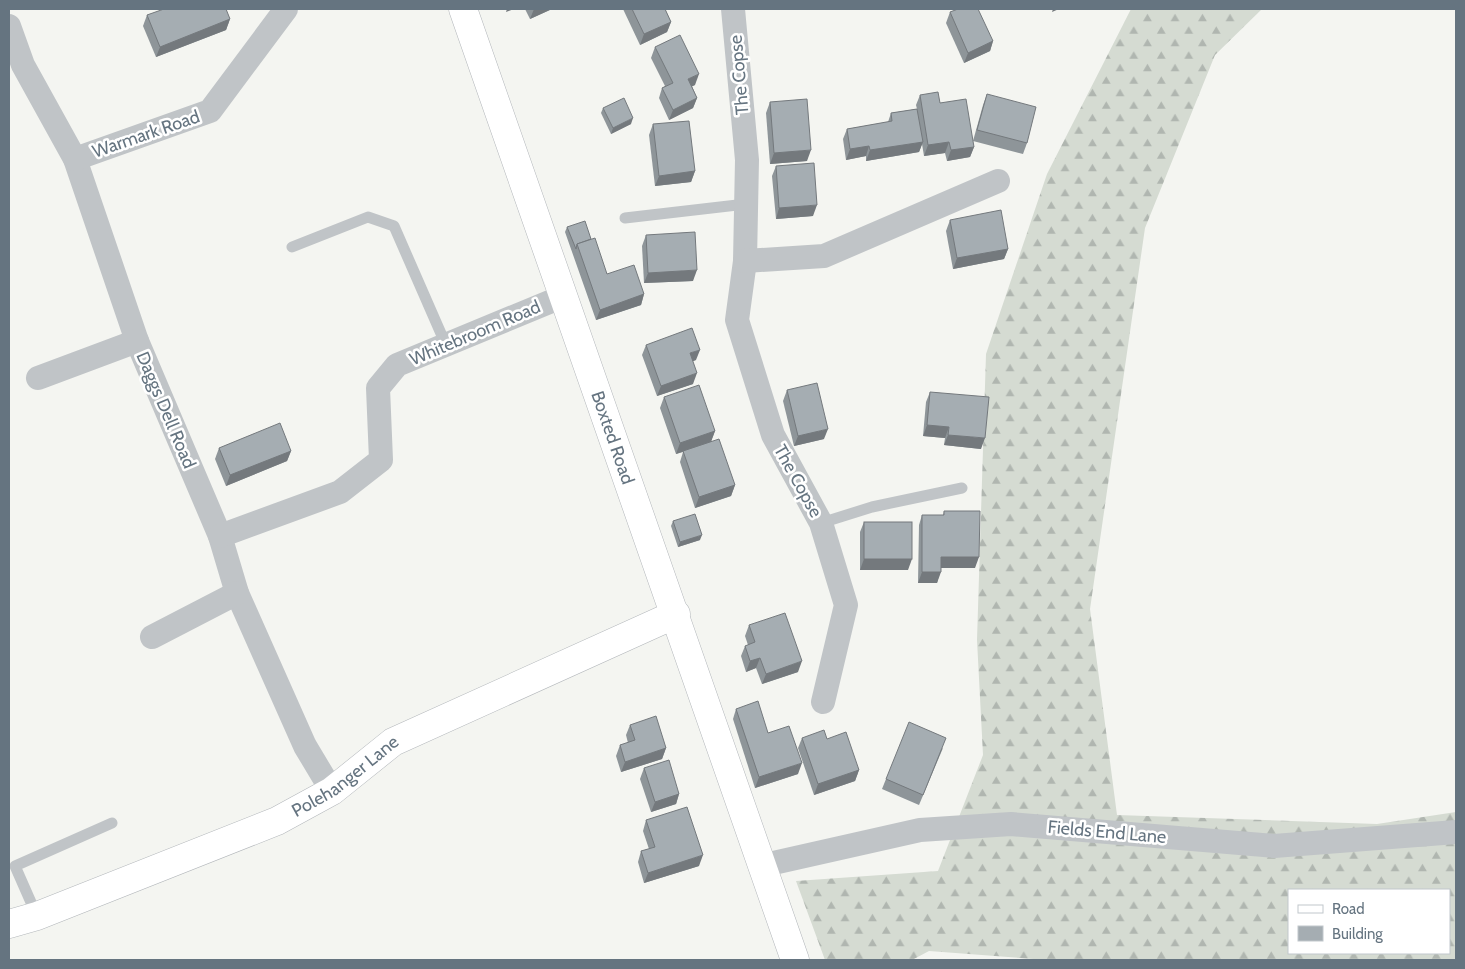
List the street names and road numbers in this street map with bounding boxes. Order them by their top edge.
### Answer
street label: The Copse [725,34,753,116]
street label: Warmark Road [90,105,202,163]
street label: Whitebroom Road [406,296,544,370]
street label: Daggs Dell Road [131,348,201,472]
street label: Boxted Road [586,388,639,487]
street label: The Copse [769,441,827,521]
street label: Polehanger Lane [288,731,403,822]
street label: Fields End Lane [1047,816,1167,848]

